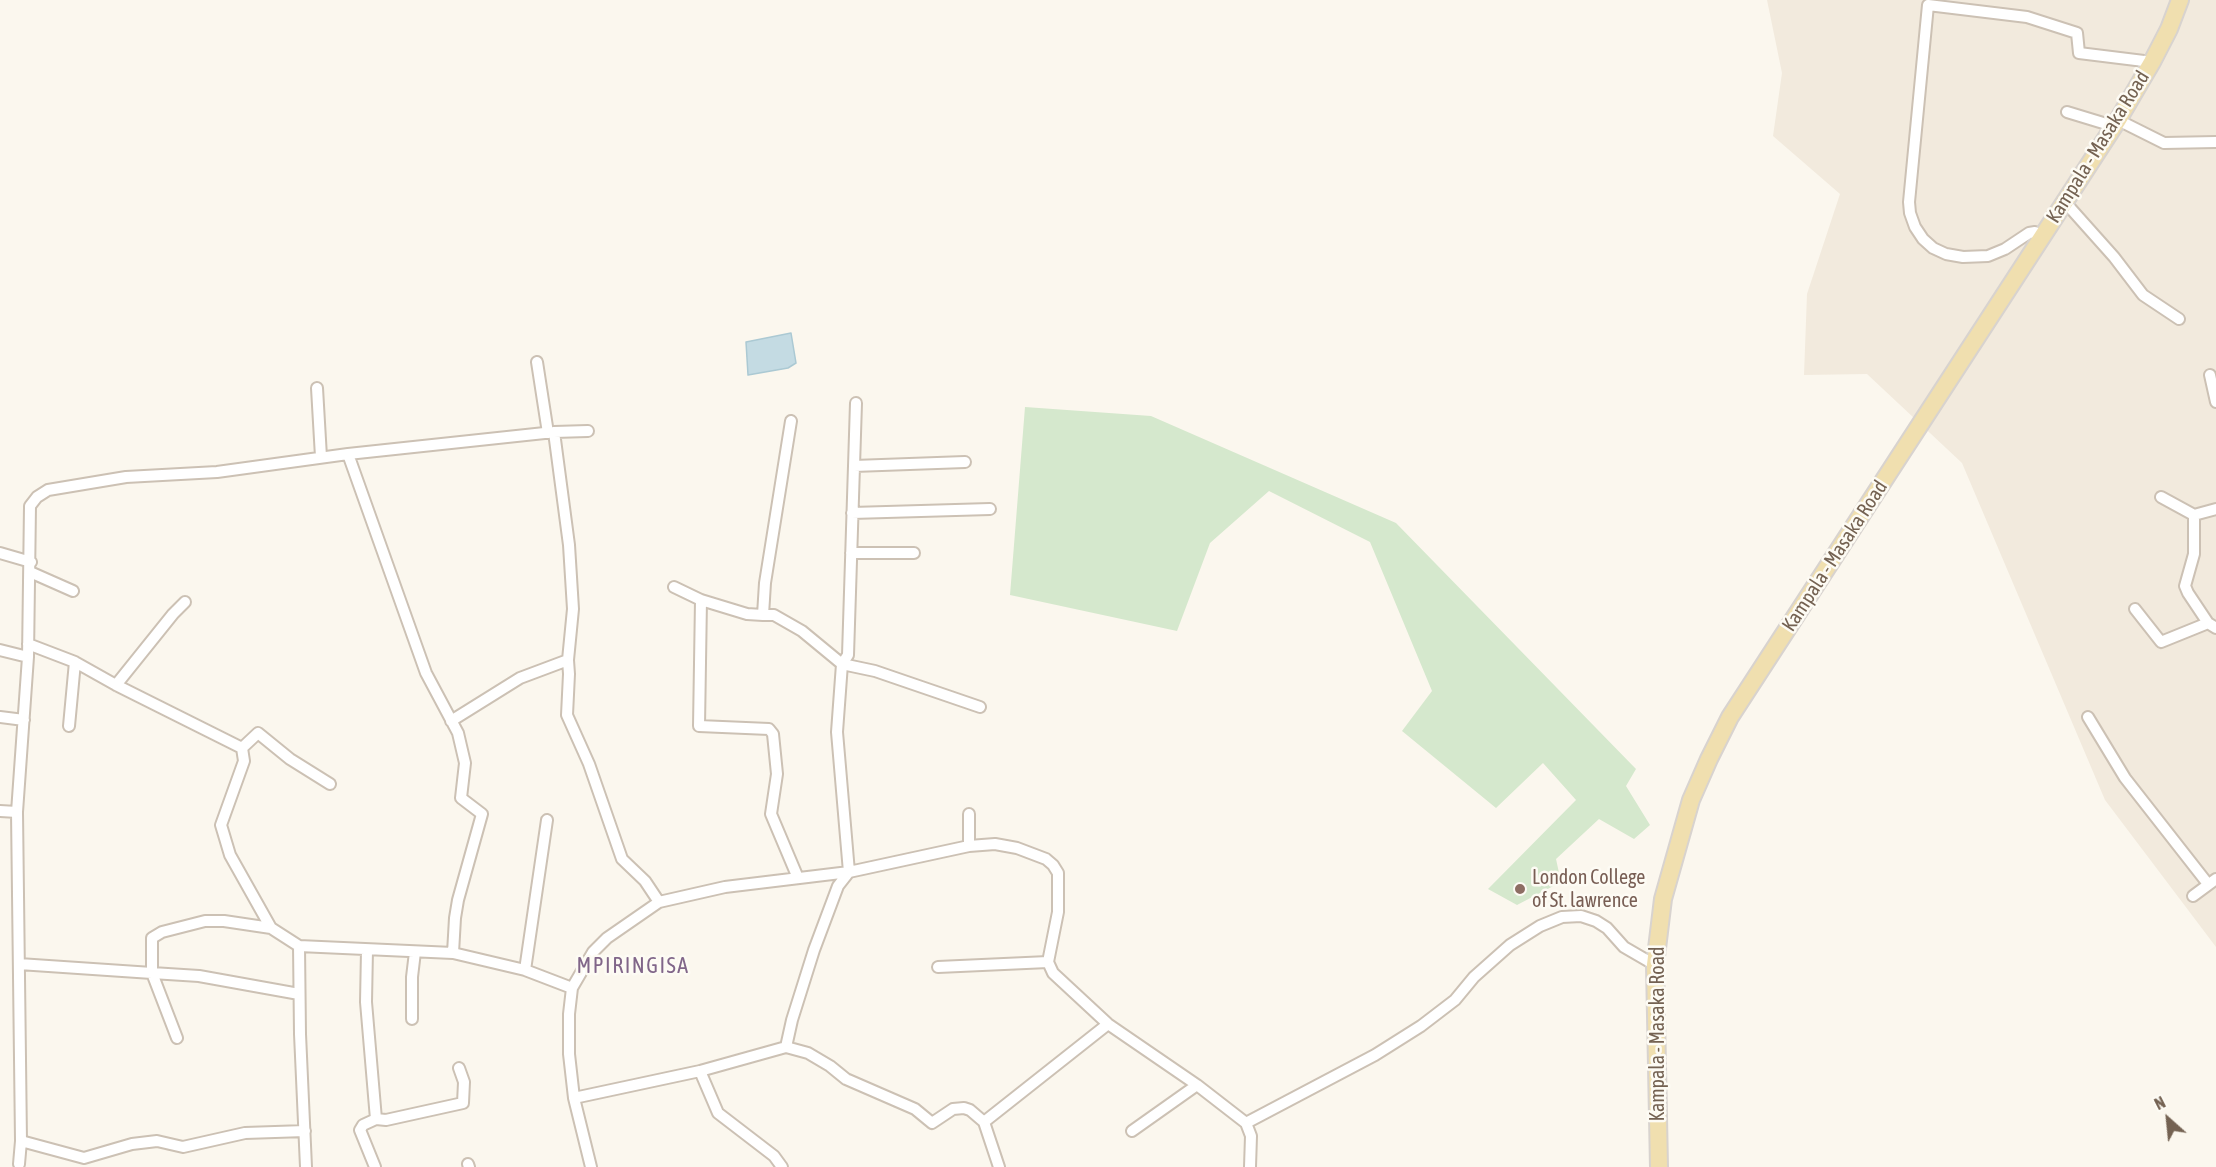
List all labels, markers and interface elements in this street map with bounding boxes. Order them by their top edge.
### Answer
street label: Kampala - Masaka Road [2041,66,2155,228]
street label: Kampala - Masaka Road [1777,476,1893,636]
place label: London College of St. lawrence [1532,866,1645,913]
marker: London College of St. lawrence [1513,882,1527,896]
street label: Kampala - Masaka Road [1646,946,1670,1122]
district label: MPIRINGISA [576,953,690,979]
north arrow [2138,1089,2198,1149]
text: N [2152,1093,2168,1113]

